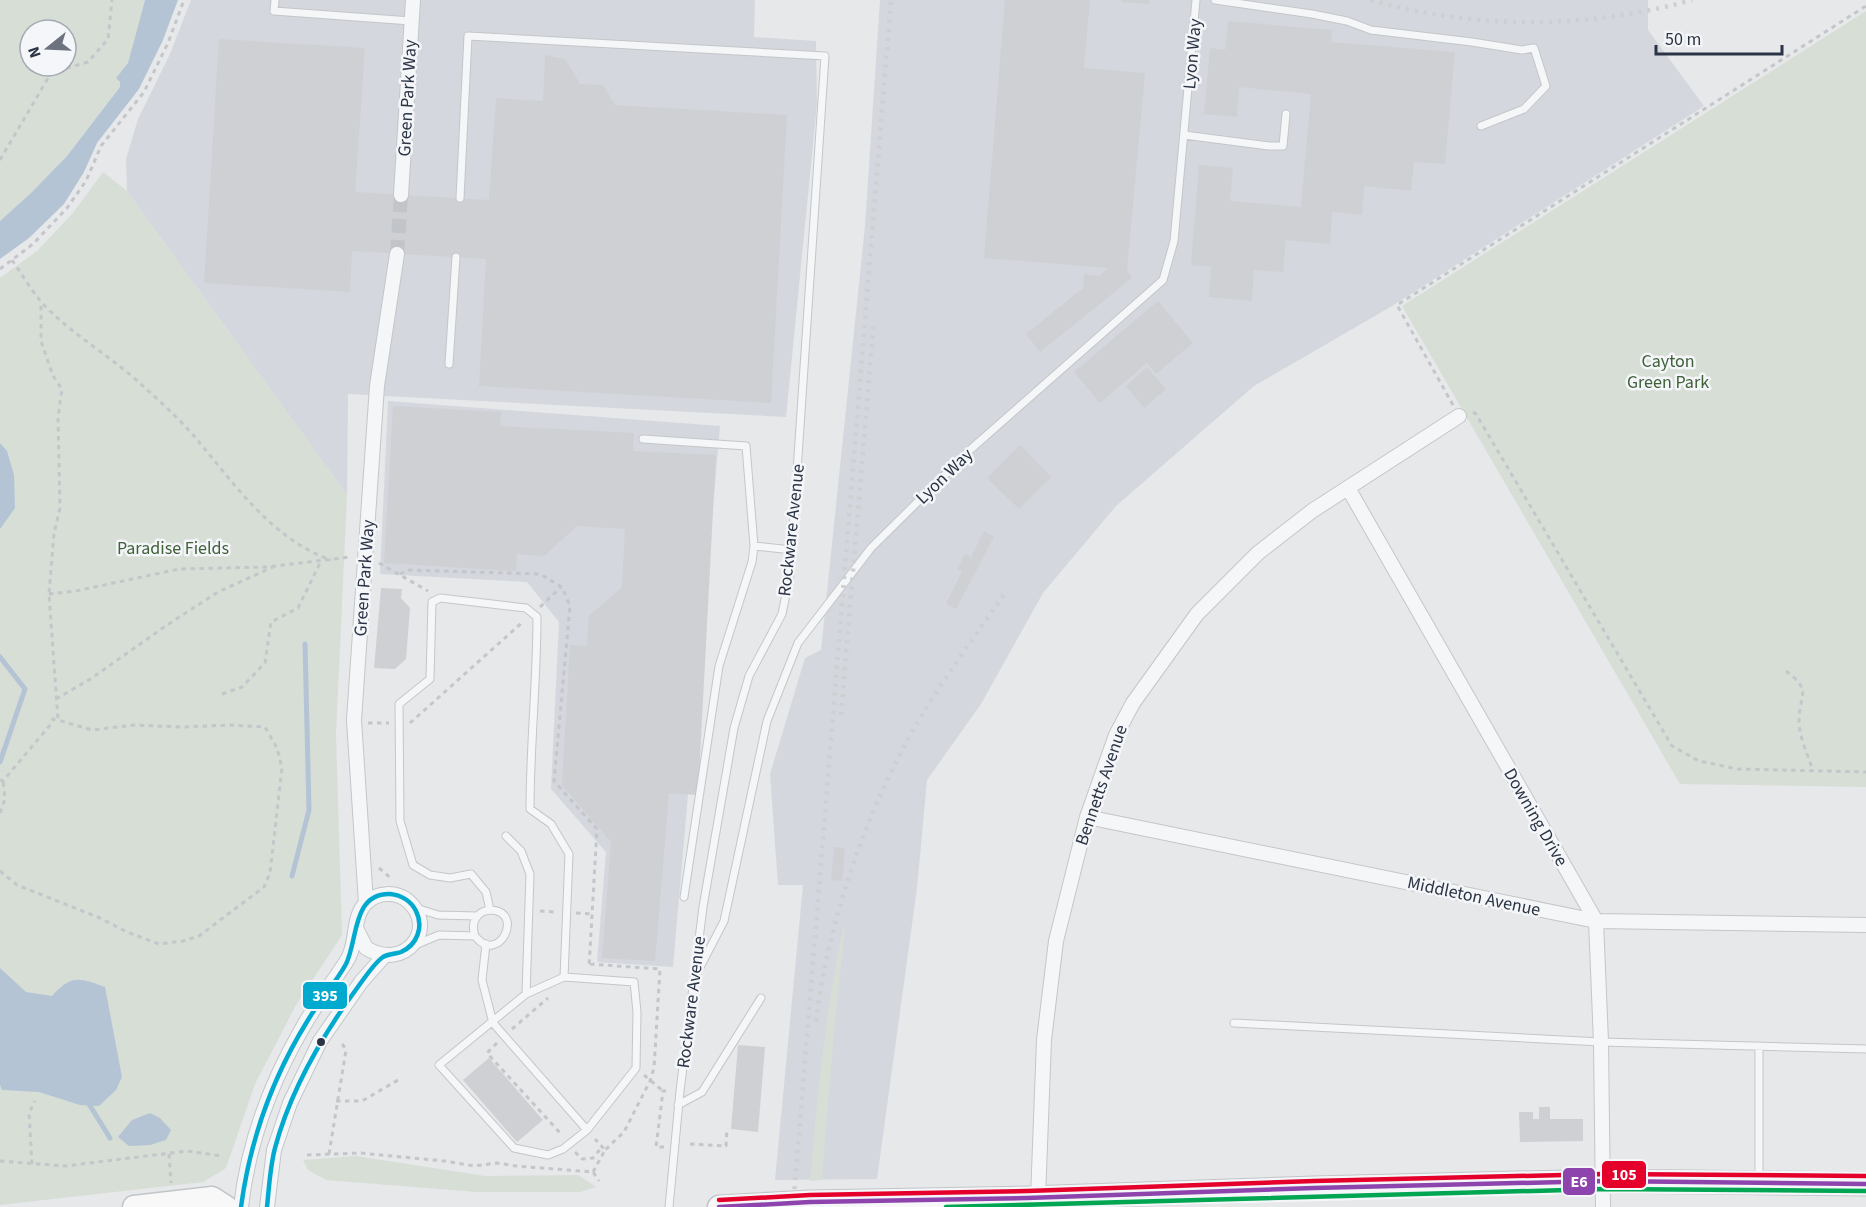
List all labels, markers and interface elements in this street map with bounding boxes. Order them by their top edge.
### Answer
street label: Lyon Way [1177,17,1208,90]
north arrow [18,18,78,78]
scale bar [1656,18,1782,56]
text: 50 m [1665,27,1701,52]
street label: Green Park Way [392,38,423,157]
text: N [23,44,47,61]
park label: Cayton Green Park [1627,349,1709,395]
street label: Lyon Way [910,442,979,510]
street label: Rockware Avenue [772,463,811,597]
street label: Green Park Way [348,518,381,637]
park label: Paradise Fields [117,536,229,561]
street label: Bennetts Avenue [1069,721,1134,849]
street label: Downing Drive [1497,764,1574,871]
street label: Middleton Avenue [1405,870,1543,923]
street label: Rockware Avenue [671,935,712,1070]
line badge: 395 [302,981,348,1010]
text: 395 [312,985,338,1007]
unlabelled marker [315,1036,327,1048]
line badge: 105 [1601,1160,1647,1189]
text: 105 [1611,1164,1637,1186]
line badge: E6 [1562,1167,1596,1196]
text: E6 [1570,1171,1588,1193]

